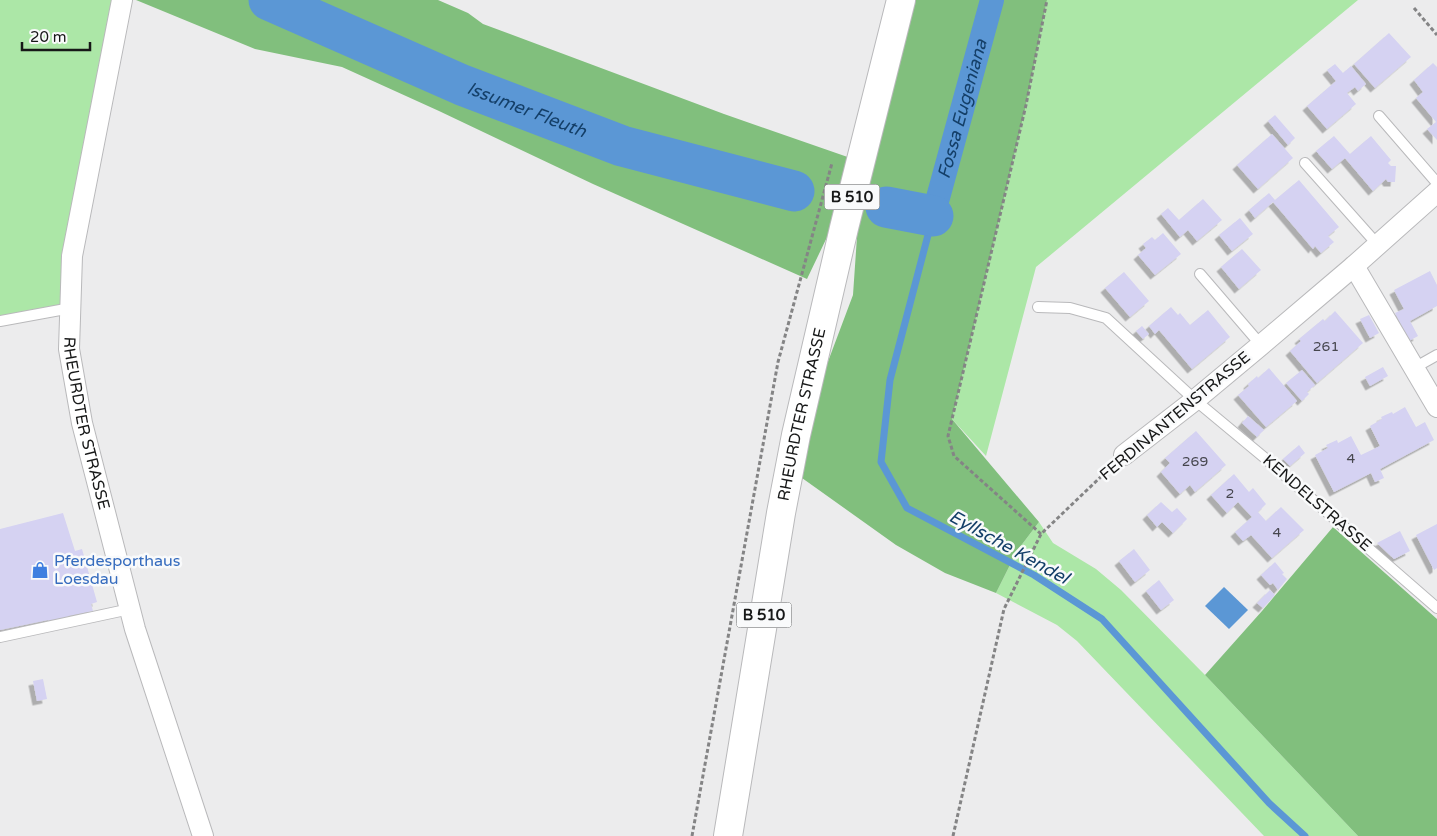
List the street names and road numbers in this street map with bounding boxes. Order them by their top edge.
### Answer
road number: B 510 [824,184,880,210]
street label: RHEURDTER STRASSE [774,326,830,503]
street label: RHEURDTER STRASSE [59,336,114,512]
street label: FERDINANTENSTRASSE [1096,347,1254,485]
street label: KENDELSTRASSE [1259,450,1375,556]
road number: B 510 [736,602,792,628]

